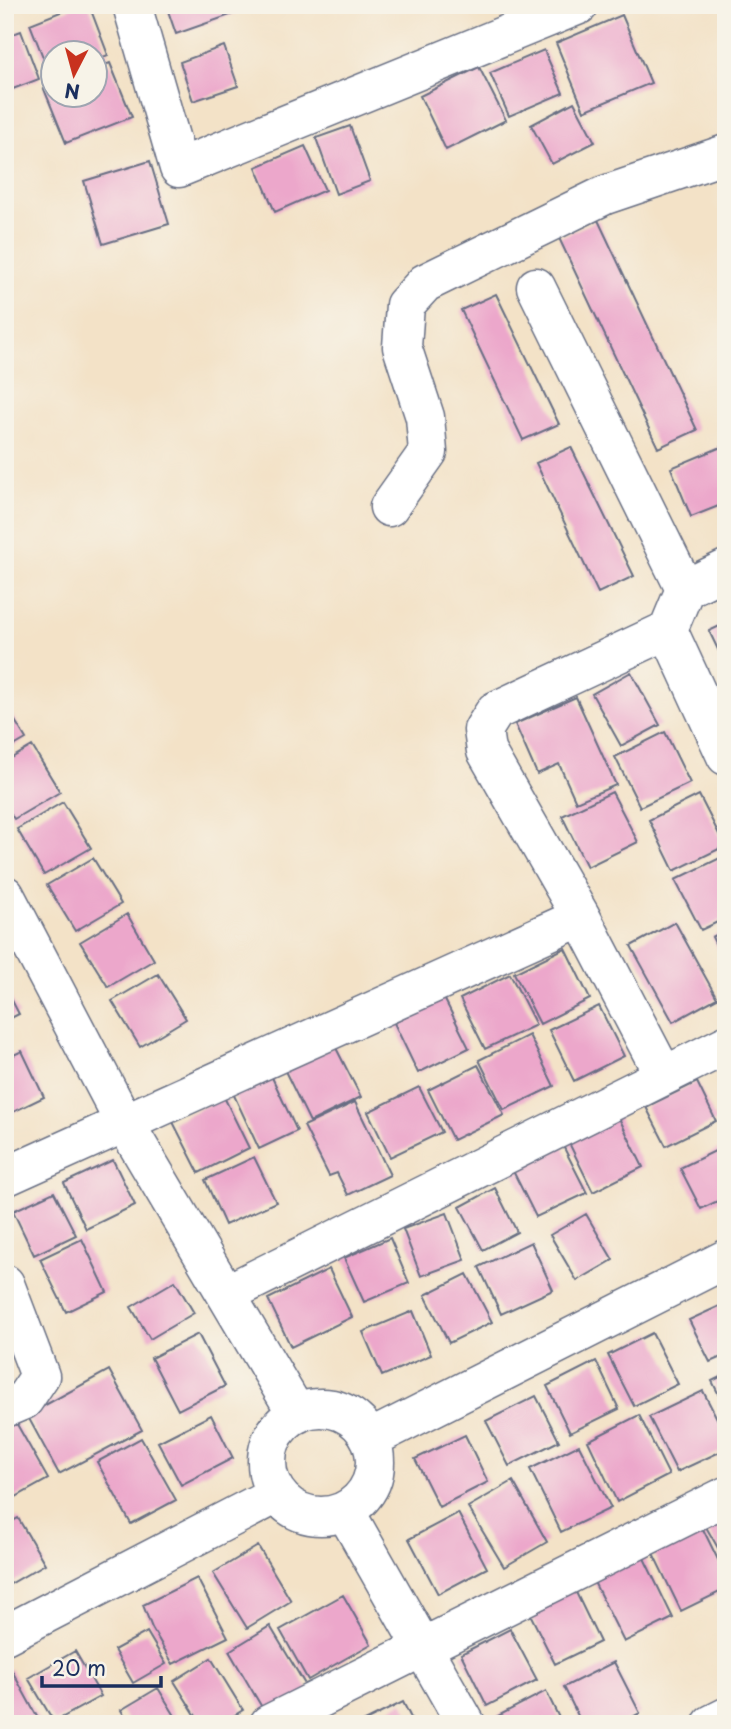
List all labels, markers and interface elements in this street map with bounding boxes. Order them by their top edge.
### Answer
north arrow [38,38,108,108]
text: N [63,77,81,107]
scale bar [42,1645,161,1689]
text: 20 m [52,1651,106,1683]

